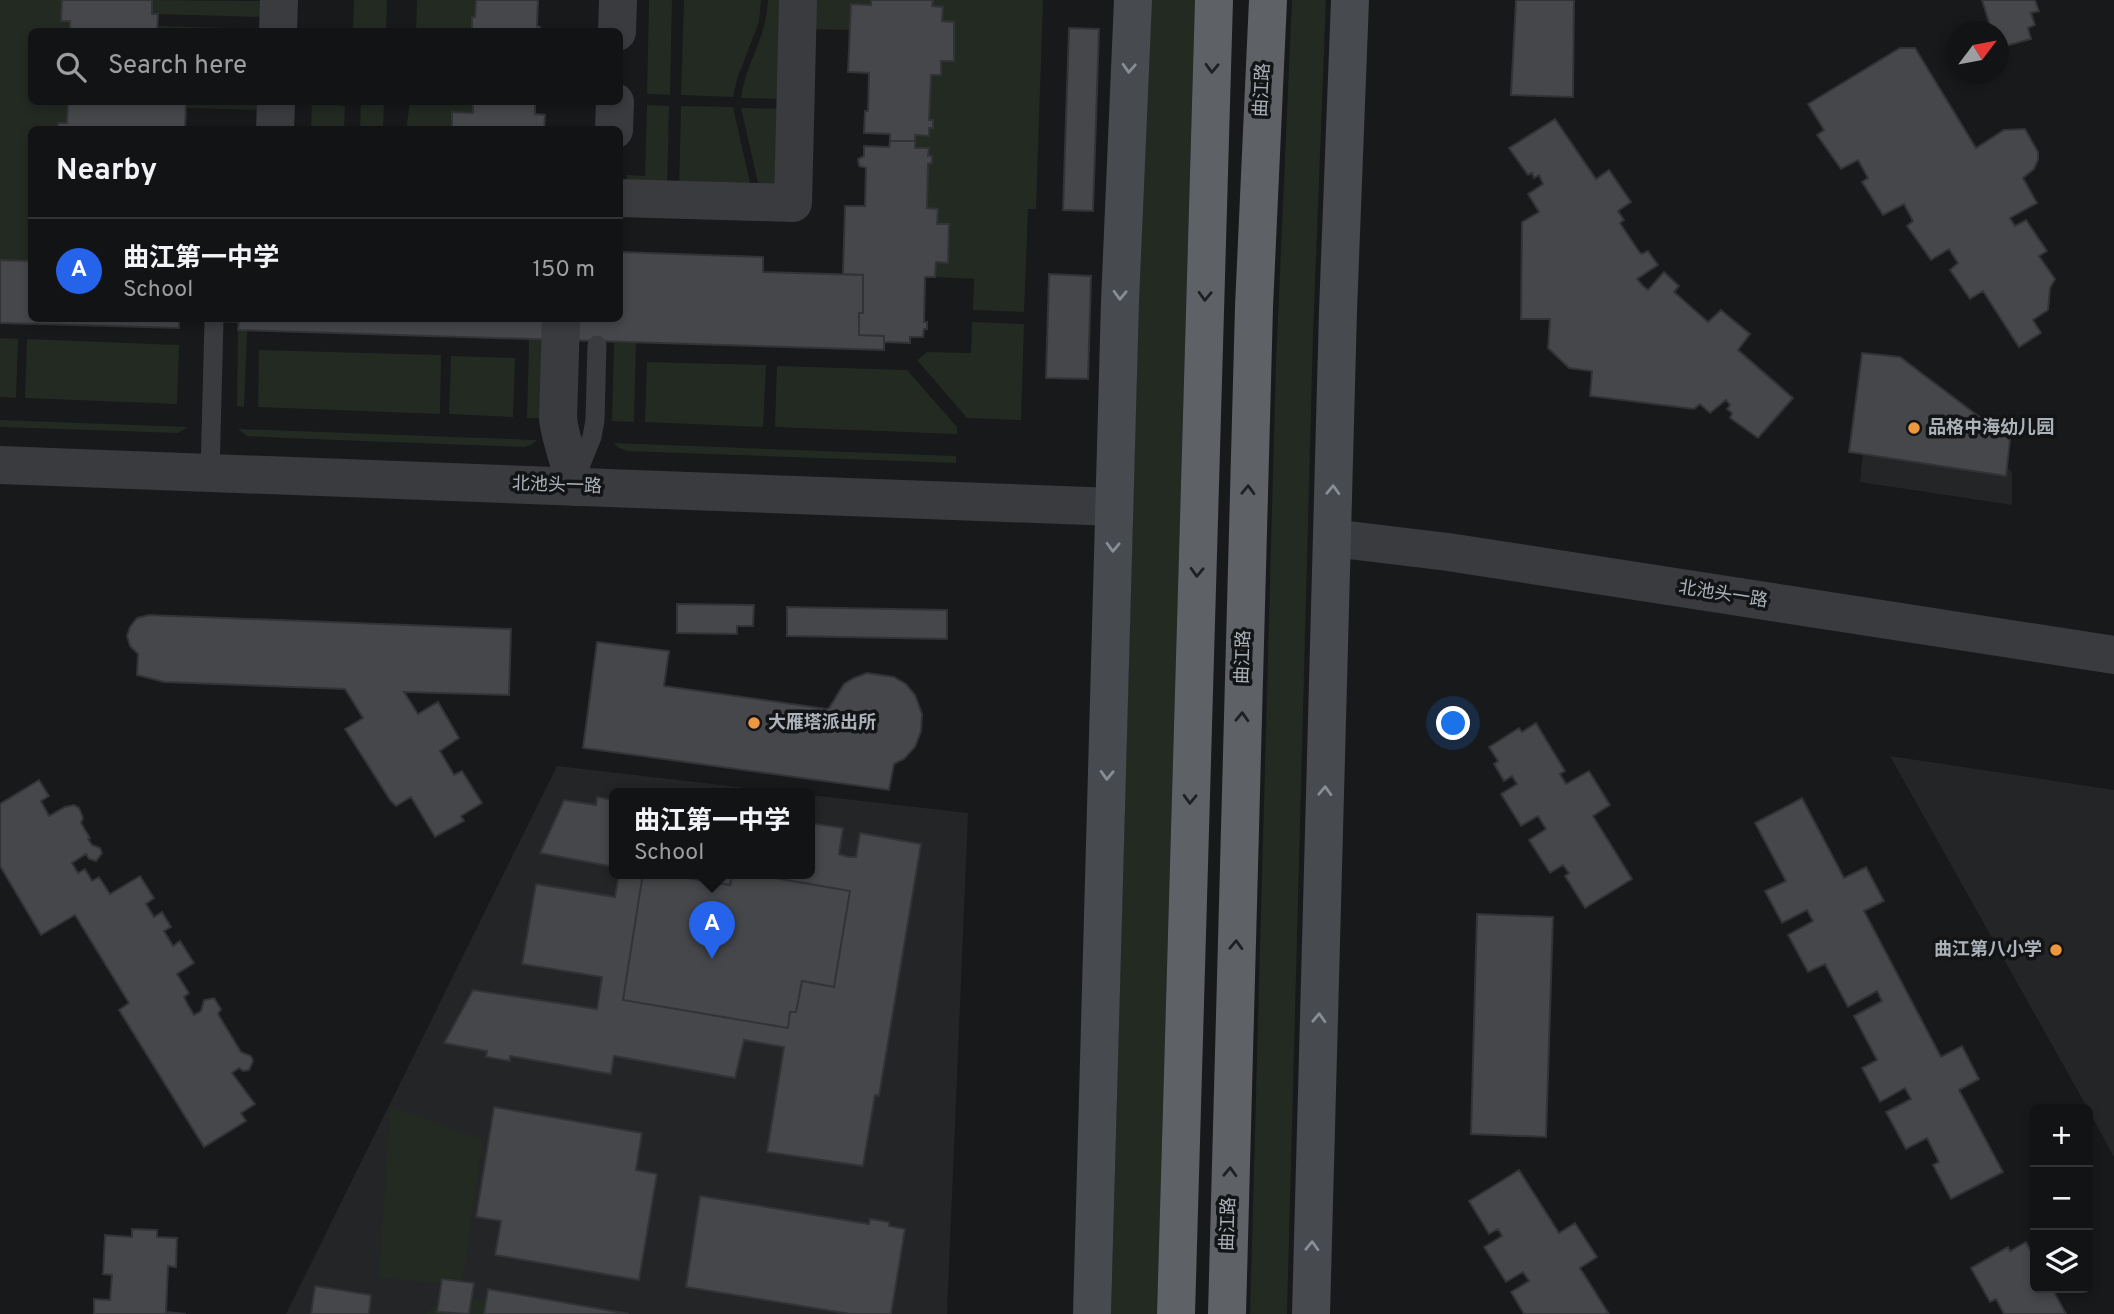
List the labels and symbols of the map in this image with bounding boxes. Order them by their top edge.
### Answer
north arrow [1946,21,2009,84]
street label: 曲江路 [1250,62,1276,118]
one-way arrow [1122,63,1137,74]
one-way arrow [1204,63,1219,74]
one-way arrow [1197,290,1212,301]
one-way arrow [1112,291,1128,301]
place label: 品格中海幼儿园 [1928,417,2054,440]
marker: 品格中海幼儿园 [1906,420,1922,436]
street label: 北池头一路 [512,473,602,499]
one-way arrow [1241,484,1256,495]
one-way arrow [1326,484,1341,495]
one-way arrow [1105,543,1121,553]
one-way arrow [1189,567,1204,578]
street label: 北池头一路 [1677,577,1769,613]
street label: 曲江路 [1232,630,1256,684]
your location [1436,706,1470,740]
place label: 大雁塔派出所 [768,712,876,735]
one-way arrow [1235,712,1250,723]
marker: 大雁塔派出所 [746,715,762,731]
one-way arrow [1099,770,1114,781]
one-way arrow [1317,785,1333,796]
one-way arrow [1183,794,1198,805]
pin: A [689,901,735,959]
one-way arrow [1229,939,1244,950]
place label: 曲江第八小学 [1934,939,2042,962]
marker: 曲江第八小学 [2048,942,2064,958]
one-way arrow [1311,1013,1326,1024]
one-way arrow [1223,1167,1238,1178]
street label: 曲江路 [1217,1197,1241,1251]
one-way arrow [1305,1240,1320,1251]

